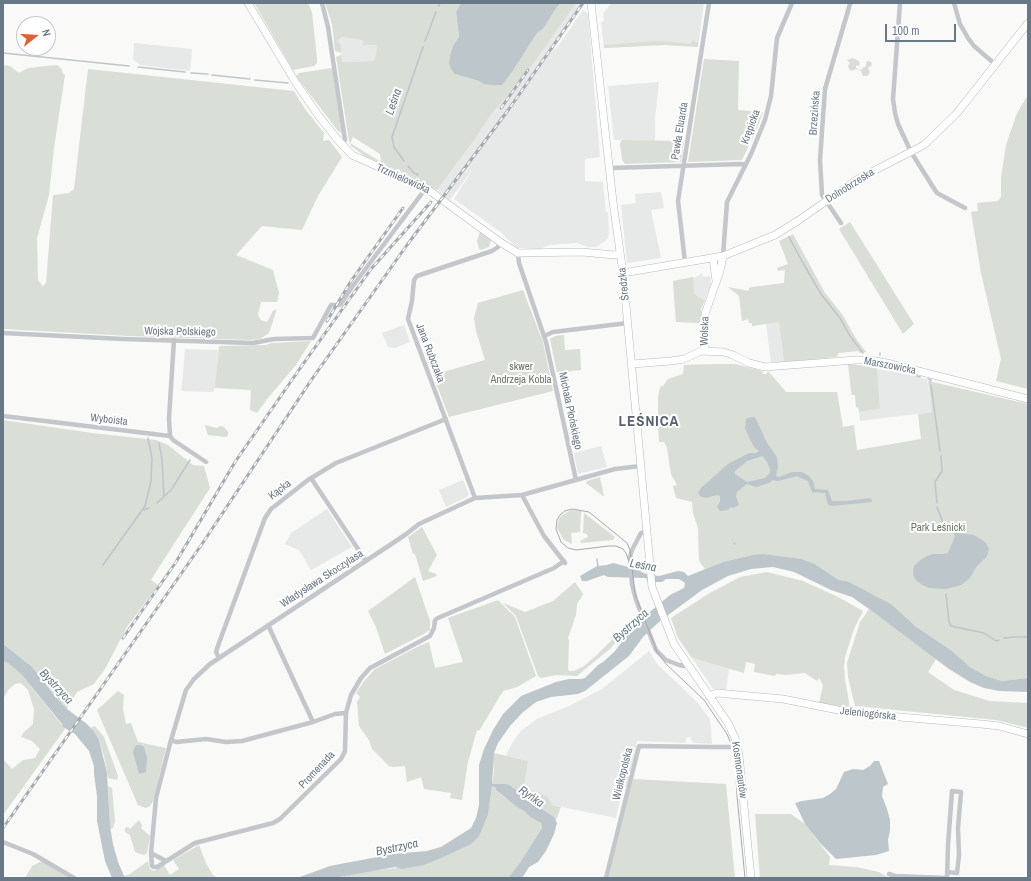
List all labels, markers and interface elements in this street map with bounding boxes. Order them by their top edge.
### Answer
north arrow [16,16,56,56]
scale bar [887,16,958,42]
text: 100 m [892,23,919,39]
text: N [39,28,54,38]
water label: Leśna [383,87,405,117]
street label: Brzezińska [807,90,823,136]
street label: Pawła Eluarda [669,101,691,161]
street label: Krępicka [739,108,763,146]
street label: Trzmielowicka [374,161,432,197]
street label: Dolnobrzeska [823,166,877,206]
street label: Średzka [616,267,632,301]
street label: Wolska [698,316,712,346]
street label: Jana Rubczaka [413,322,447,384]
street label: Wojska Polskiego [144,325,216,339]
street label: Marszowicka [863,355,917,377]
park label: skwer Andrzeja Kobla [490,360,552,386]
street label: Michała Płońskiego [555,371,585,451]
street label: Wyboista [90,411,128,429]
district label: LEŚNICA [619,413,679,431]
street label: Kącka [266,477,294,503]
park label: Park Leśnicki [911,521,965,535]
street label: Władysława Skoczylasa [278,547,366,611]
water label: Leśna [629,557,657,575]
water label: Bystrzyca [610,606,652,646]
water label: Bystrzyca [36,666,76,708]
street label: Jeleniogórska [839,705,897,723]
street label: Kosmonautów [728,741,750,799]
street label: Wielkopolska [610,746,636,802]
street label: Promenada [296,748,338,792]
water label: Ryńka [515,783,547,811]
water label: Bystrzyca [375,837,419,859]

